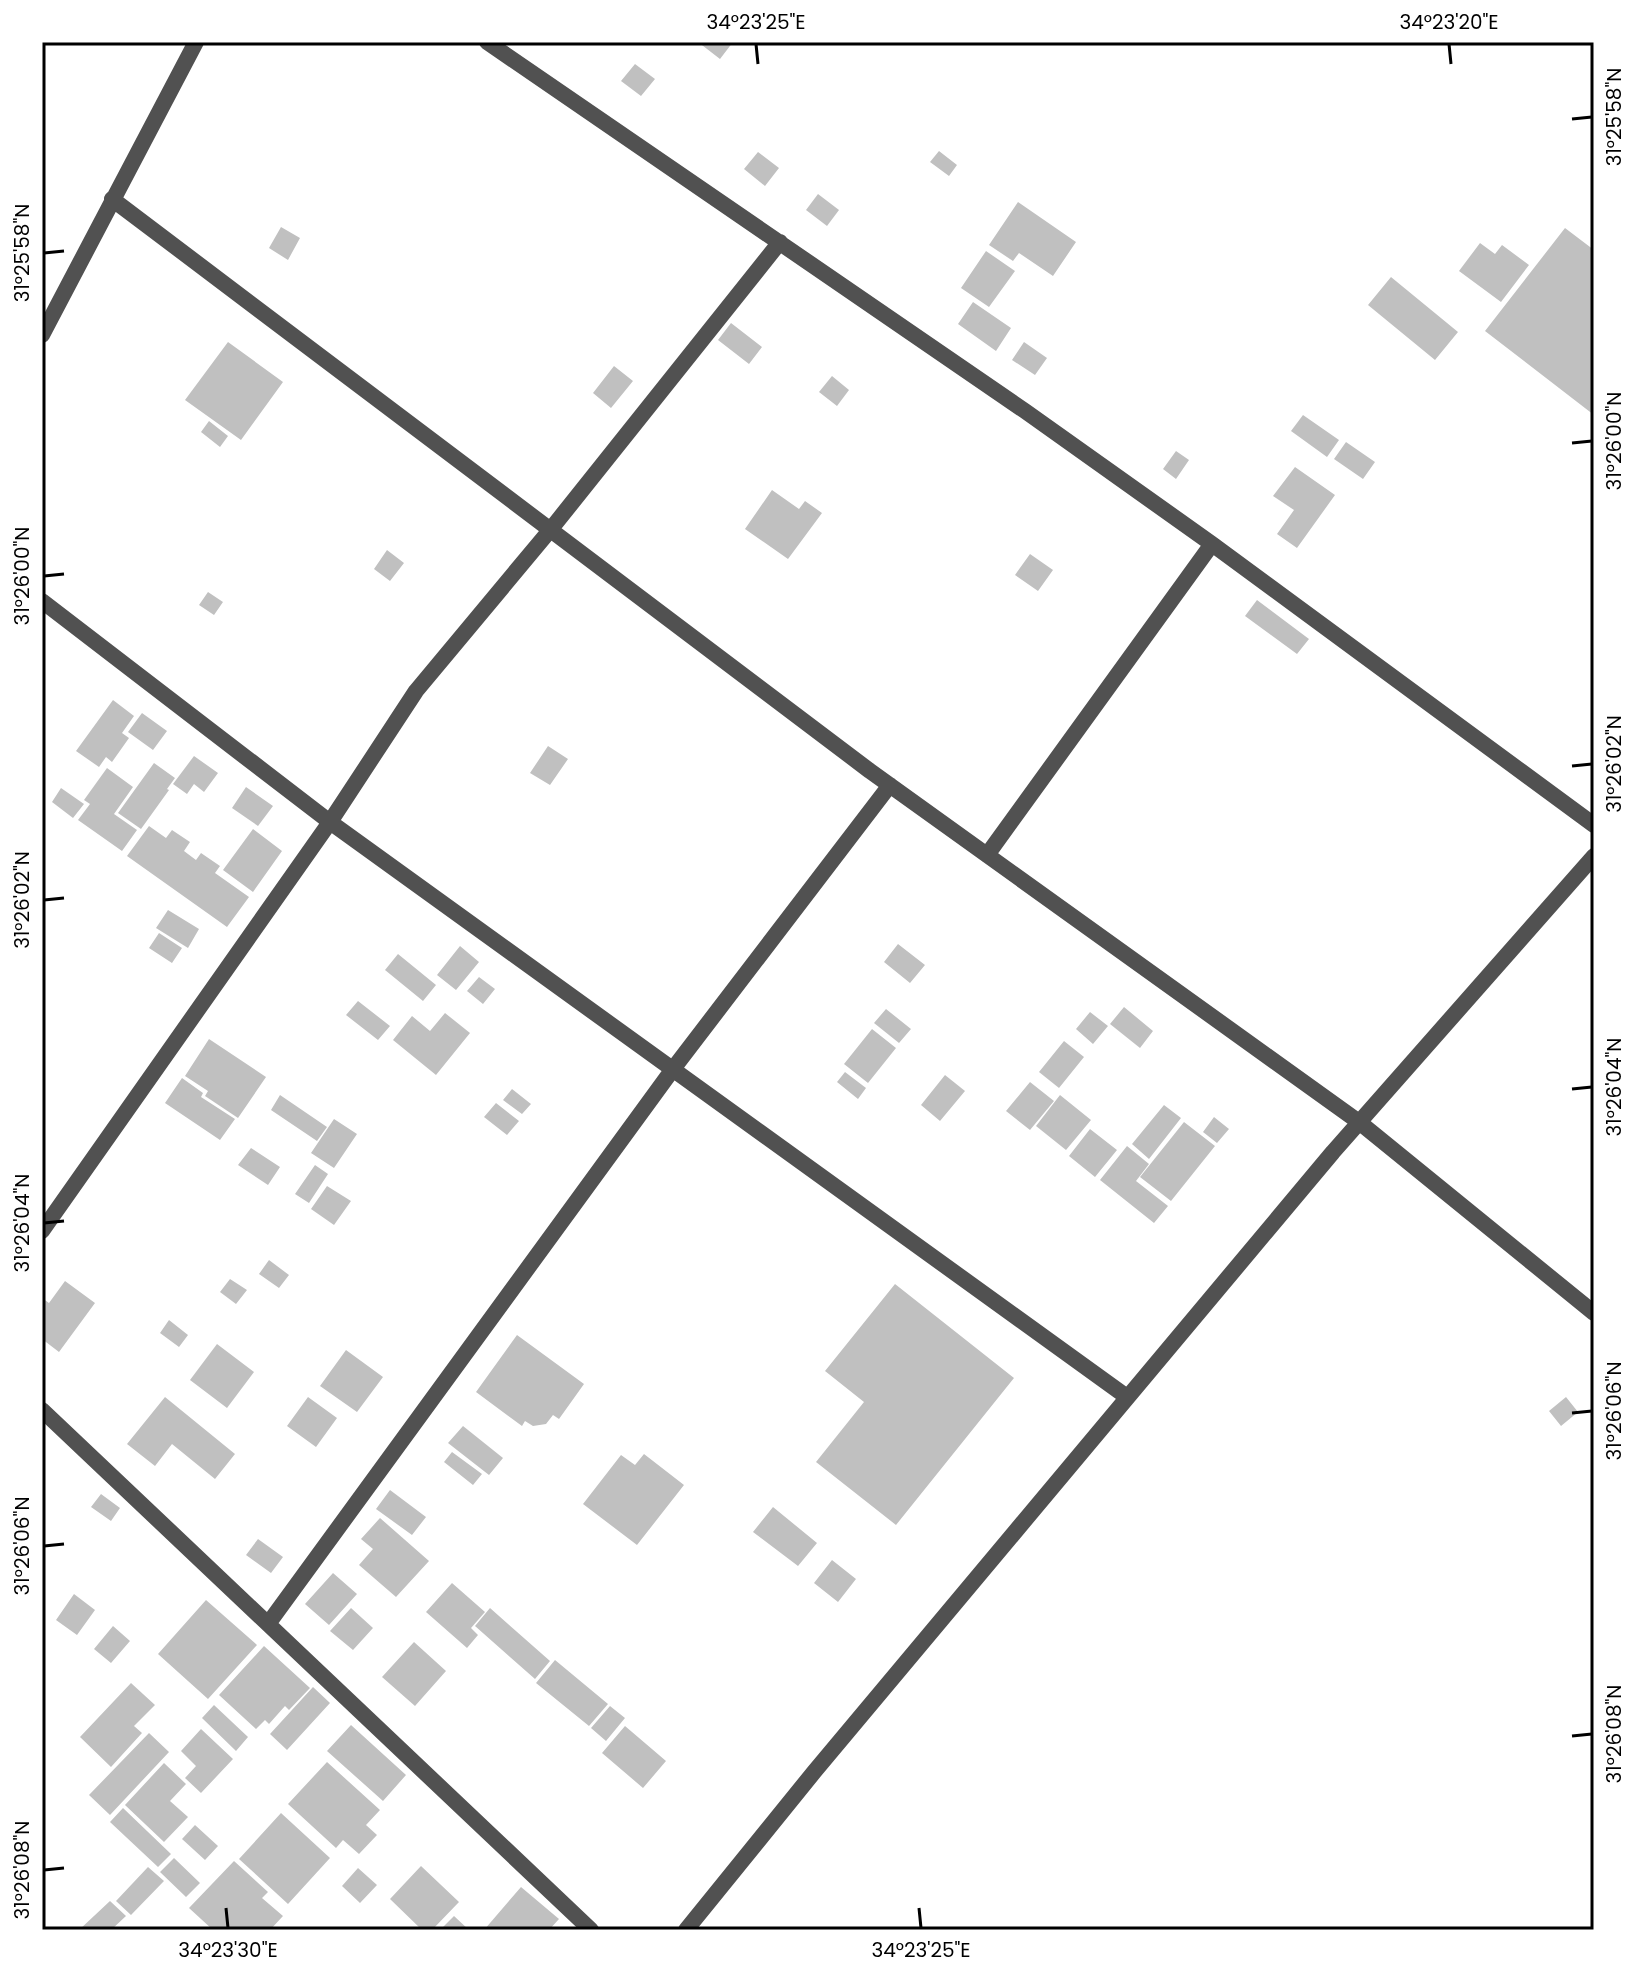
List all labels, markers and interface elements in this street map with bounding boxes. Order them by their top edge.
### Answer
text: 34°23'25"E [706,8,806,36]
text: 34°23'20"E [1399,8,1499,36]
text: 31°25'58"N [1600,68,1628,166]
text: 31°25'58"N [8,204,36,302]
text: 31°26'00"N [1600,392,1628,490]
text: 31°26'00"N [8,527,36,625]
text: 31°26'02"N [1600,715,1628,813]
text: 31°26'02"N [8,851,36,949]
text: 31°26'04"N [1600,1038,1628,1136]
text: 31°26'04"N [8,1174,36,1272]
text: 31°26'06"N [1600,1362,1628,1460]
text: 31°26'06"N [8,1497,36,1595]
text: 31°26'08"N [1600,1685,1628,1783]
text: 31°26'08"N [8,1821,36,1919]
text: 34°23'30"E [178,1936,278,1964]
text: 34°23'25"E [871,1936,971,1964]

